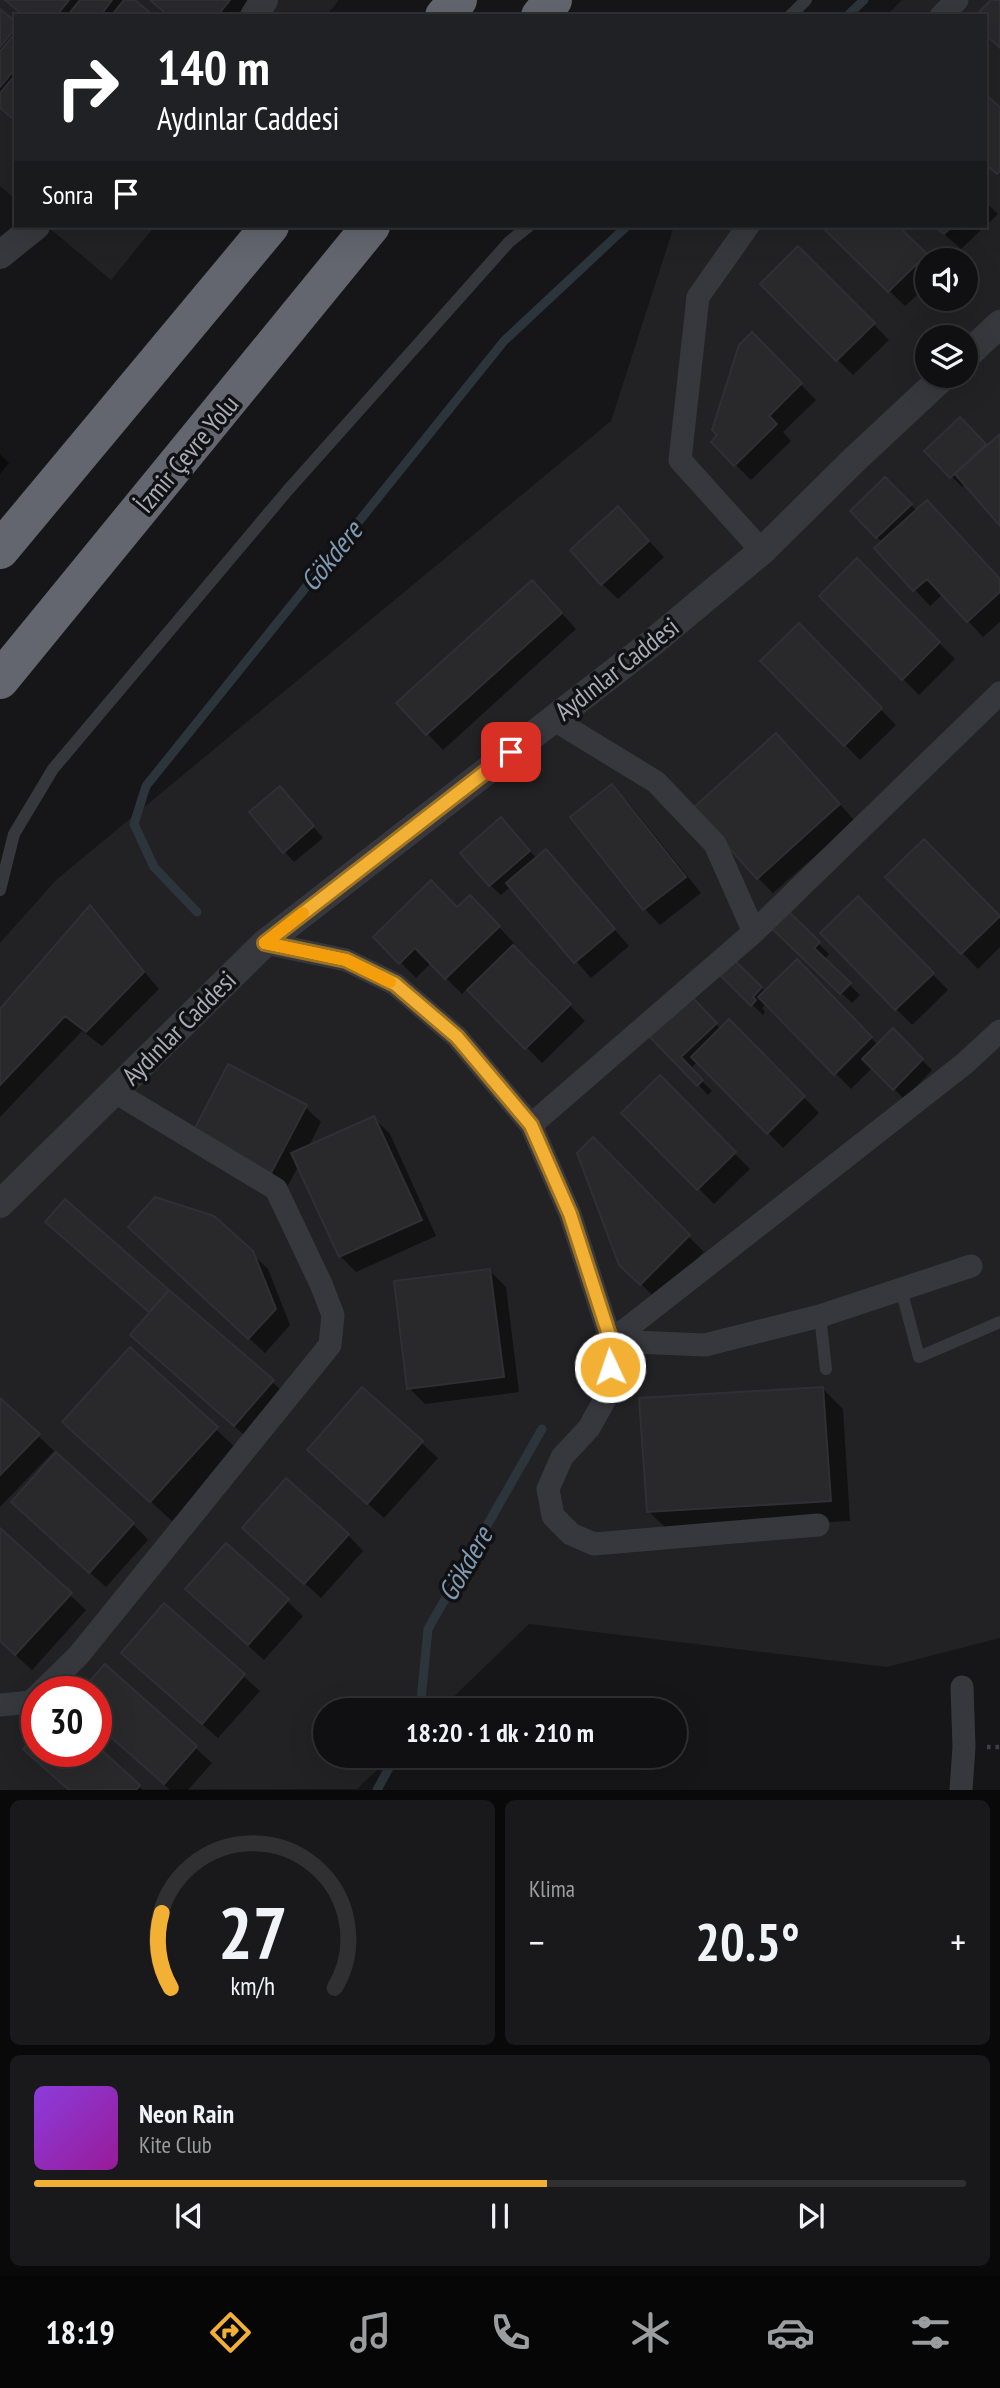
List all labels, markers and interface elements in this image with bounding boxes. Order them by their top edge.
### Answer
text: 140 m [157,35,270,99]
icon: right [42,42,133,133]
text: Aydınlar Caddesi [157,97,340,139]
icon: arrive [107,175,145,213]
text: Sonra [42,178,93,211]
map controls [915,248,978,388]
button: sound [915,248,978,311]
button: layers [915,325,978,388]
street label: İzmir Çevre Yolu [128,388,245,519]
water label: Gökdere [291,511,372,598]
street label: Aydınlar Caddesi [548,610,685,727]
pin [481,722,541,782]
icon: arrive [492,733,530,771]
street label: Aydınlar Caddesi [115,964,243,1092]
position arrow [573,1330,647,1404]
water label: Gökdere [429,1518,502,1607]
speed limit sign: 30 [21,1676,112,1767]
text: 18:20 · 1 dk · 210 m [406,1716,594,1749]
text: Klima [529,1874,575,1903]
text: 27 [218,1885,287,1979]
text: 20.5° [695,1908,800,1975]
text: − [529,1917,545,1966]
text: + [950,1917,966,1966]
text: km/h [230,1970,275,2002]
text: Neon Rain [139,2097,234,2130]
text: Kite Club [139,2130,212,2159]
icon: previous [170,2197,208,2235]
icon: pause [481,2197,519,2235]
icon: next [792,2197,830,2235]
icon: directions [206,2308,255,2357]
icon: music [346,2308,395,2357]
icon: phone [486,2308,535,2357]
icon: climate [626,2308,675,2357]
icon: car [766,2308,815,2357]
icon: filters [906,2308,955,2357]
text: 18:19 [45,2311,115,2353]

